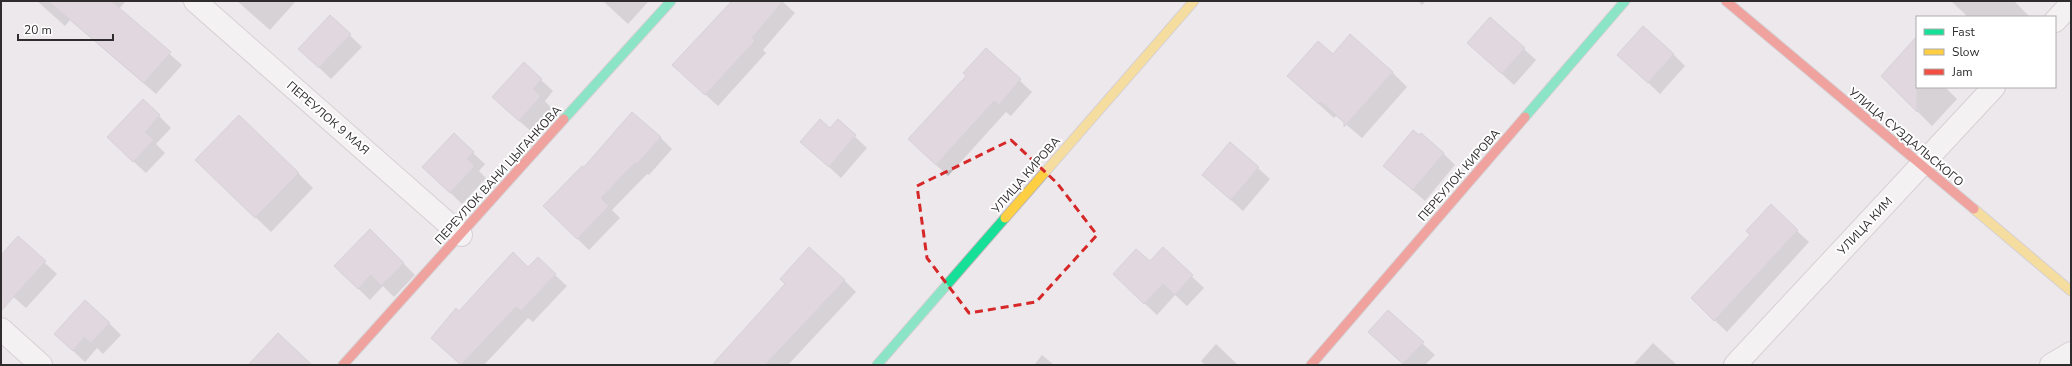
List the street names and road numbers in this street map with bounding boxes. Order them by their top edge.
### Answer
street label: ПЕРЕУЛОК 9 МАЯ [283,78,373,158]
street label: УЛИЦА СУЗДАЛЬСКОГО [1844,83,1967,190]
street label: ПЕРЕУЛОК ВАНИ ЦЫГАНКОВА [431,102,565,248]
street label: ПЕРЕУЛОК КИРОВА [1415,125,1504,224]
street label: УЛИЦА КИРОВА [988,133,1064,218]
street label: УЛИЦА КИМ [1833,194,1896,259]

